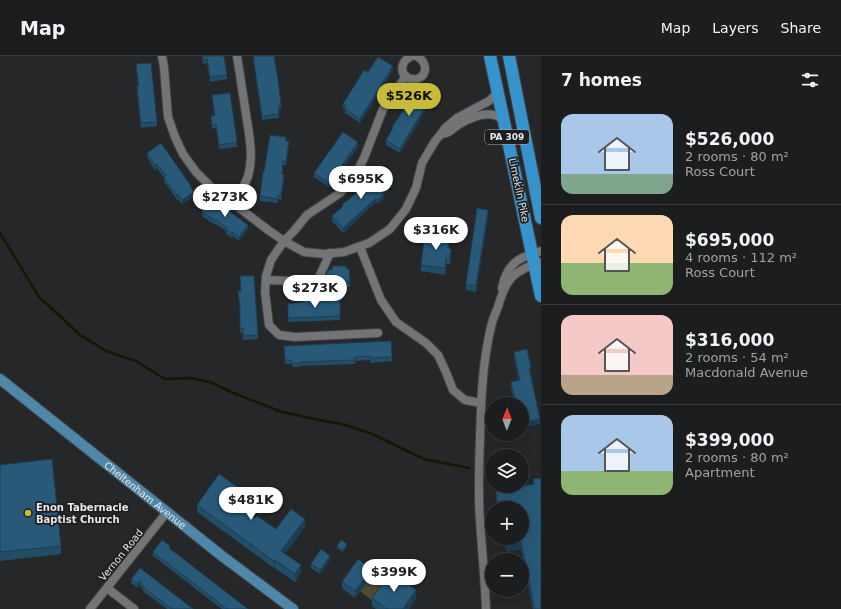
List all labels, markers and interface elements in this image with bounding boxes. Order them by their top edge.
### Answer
text: Map [20,17,65,39]
text: Map [661,20,690,36]
text: Layers [712,20,759,36]
text: Share [781,20,821,36]
icon: filters [799,69,821,91]
text: 7 homes [561,70,642,90]
pin: $526K [381,83,437,117]
text: $526K [386,88,432,103]
text: $526,000 [685,129,774,149]
road number: PA 309 [485,130,529,144]
icon: home [593,130,641,178]
text: 2 rooms · 80 m² [685,149,789,164]
street label: Limekiln Pike [507,157,531,223]
text: Ross Court [685,164,755,179]
pin: $695K [333,166,389,200]
text: $695K [338,171,384,186]
pin: $273K [197,184,253,218]
text: $273K [202,189,248,204]
pin: $316K [408,217,464,251]
text: $316K [413,222,459,237]
text: $695,000 [685,230,774,250]
icon: home [593,231,641,279]
text: 4 rooms · 112 m² [685,250,797,265]
text: Ross Court [685,265,755,280]
pin: $273K [287,275,343,309]
text: $273K [292,280,338,295]
text: $316,000 [685,330,774,350]
icon: home [593,331,641,379]
text: 2 rooms · 54 m² [685,350,789,365]
text: Macdonald Avenue [685,365,808,380]
north arrow [485,397,529,441]
map controls [485,397,529,597]
text: $399,000 [685,430,774,450]
icon: home [593,431,641,479]
button: layers [485,449,529,493]
text: 2 rooms · 80 m² [685,450,789,465]
street label: Cheltenham Avenue [102,459,188,531]
text: Apartment [685,465,755,480]
pin: $481K [223,487,279,521]
text: $481K [228,492,274,507]
button: + [485,501,529,545]
place label: Enon Tabernacle Baptist Church [36,502,129,525]
marker: Enon Tabernacle Baptist Church [23,508,33,518]
street label: Vernon Road [97,527,145,583]
button: − [485,553,529,597]
pin: $399K [366,559,422,593]
text: $399K [371,564,417,579]

